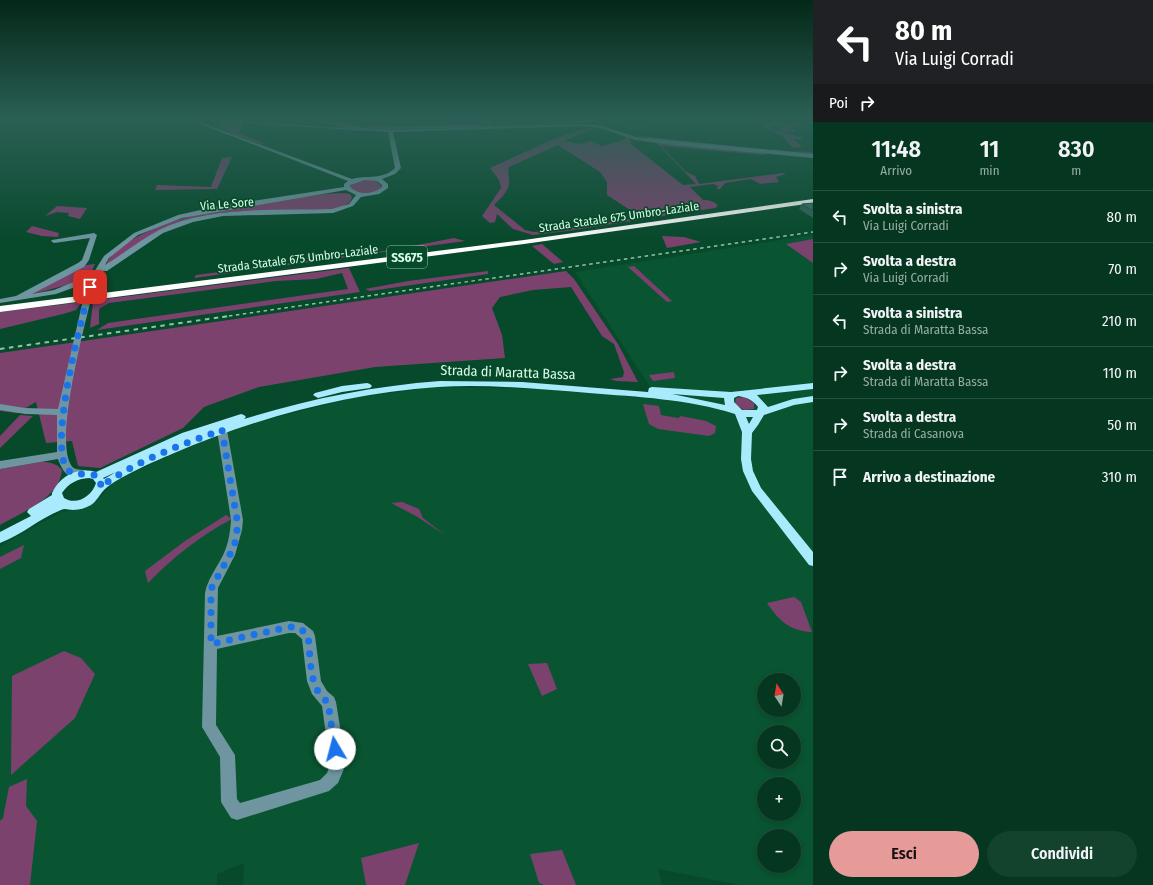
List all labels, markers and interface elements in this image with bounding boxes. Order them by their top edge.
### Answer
text: 80 m [895,14,952,47]
icon: left [829,16,881,68]
text: Via Luigi Corradi [895,48,1014,70]
icon: right [856,92,878,114]
text: Poi [829,94,848,112]
text: 11:48 [871,135,921,163]
text: 11 [980,135,999,163]
text: 830 [1058,135,1095,163]
text: Arrivo [880,163,912,178]
text: min [979,163,1000,178]
text: m [1071,163,1081,178]
street label: Via Le Sore [200,195,254,213]
street label: Strada Statale 675 Umbro-Laziale [538,199,700,235]
text: Svolta a sinistra [863,200,963,218]
icon: left [829,206,851,228]
text: 80 m [1107,208,1137,226]
text: Via Luigi Corradi [863,218,949,233]
street label: Strada Statale 675 Umbro-Laziale [217,242,379,276]
road number: SS675 [387,246,427,268]
text: Svolta a destra [863,252,956,270]
icon: right [829,258,851,280]
text: 70 m [1108,260,1137,278]
pin [73,270,107,304]
text: Via Luigi Corradi [863,270,949,285]
icon: arrive [79,276,101,298]
text: Svolta a sinistra [863,304,963,322]
icon: left [829,310,851,332]
text: 210 m [1102,312,1137,330]
text: Strada di Maratta Bassa [863,322,989,337]
text: Svolta a destra [863,356,956,374]
street label: Strada di Maratta Bassa [440,362,576,383]
icon: right [829,362,851,384]
text: 110 m [1103,364,1137,382]
text: Strada di Maratta Bassa [863,374,989,389]
text: Svolta a destra [863,408,956,426]
icon: right [829,414,851,436]
text: 50 m [1107,416,1137,434]
text: Strada di Casanova [863,426,964,441]
icon: arrive [829,466,851,488]
text: Arrivo a destinazione [863,468,995,486]
text: 310 m [1102,468,1137,486]
north arrow [757,673,801,717]
map controls [757,673,801,873]
button: search [757,725,801,769]
position arrow [314,728,356,770]
button: + [757,777,801,821]
button: − [757,829,801,873]
button: Esci [829,831,979,877]
button: Condividi [987,831,1137,877]

